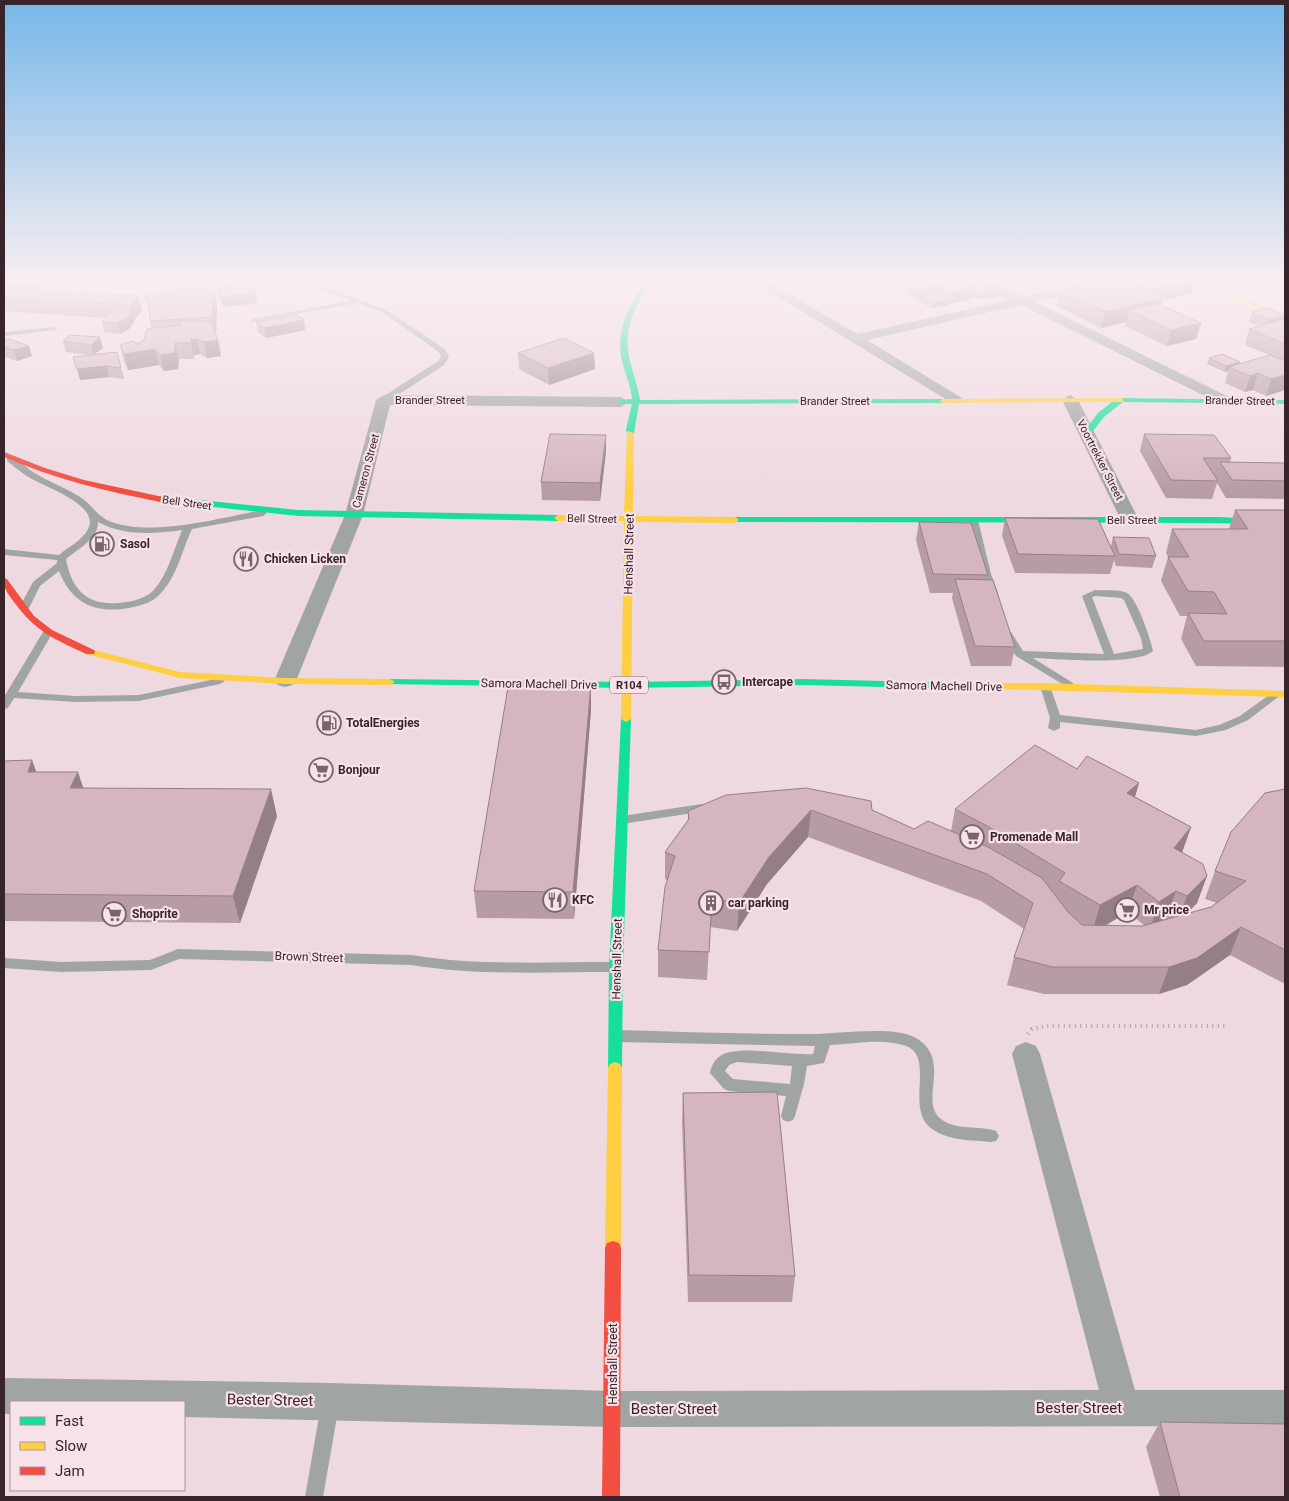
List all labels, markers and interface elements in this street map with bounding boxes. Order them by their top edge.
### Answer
street label: Brander Street [395,394,465,407]
street label: Brander Street [1205,394,1275,408]
street label: Brander Street [800,395,870,408]
street label: Voortrekker Street [1074,418,1126,503]
street label: Cameron Street [350,432,382,510]
street label: Bell Street [161,493,213,513]
street label: Bell Street [567,512,617,526]
street label: Henshall Street [621,513,637,595]
street label: Bell Street [1107,514,1157,527]
fuel station icon: Sasol [89,531,115,557]
place label: Sasol [120,537,150,551]
restaurant icon: Chicken Licken [233,546,259,572]
place label: Chicken Licken [264,552,346,566]
bus stop icon: Intercape [711,669,737,695]
place label: Intercape [742,675,793,689]
street label: Samora Machell Drive [481,676,597,692]
road number: R104 [610,676,648,694]
street label: Samora Machell Drive [886,678,1002,694]
fuel station icon: TotalEnergies [316,710,342,736]
place label: TotalEnergies [346,716,420,730]
supermarket icon: Bonjour [308,757,334,783]
place label: Bonjour [338,763,381,777]
supermarket icon: Promenade Mall [959,824,985,850]
place label: Promenade Mall [990,830,1078,844]
restaurant icon: KFC [542,887,568,913]
building icon: car parking [698,890,724,916]
place label: KFC [572,893,594,907]
place label: car parking [728,896,789,910]
supermarket icon: Mr price [1114,897,1140,923]
supermarket icon: Shoprite [101,901,127,927]
place label: Mr price [1144,903,1189,917]
place label: Shoprite [132,907,178,921]
street label: Henshall Street [609,918,625,1000]
street label: Brown Street [274,949,344,965]
street label: Henshall Street [606,1323,620,1405]
street label: Bester Street [227,1390,313,1410]
street label: Bester Street [1036,1399,1122,1417]
street label: Bester Street [631,1400,717,1418]
legend [10,1401,185,1491]
text: Fast [55,1412,84,1430]
text: Slow [55,1437,87,1455]
text: Jam [55,1462,85,1480]

